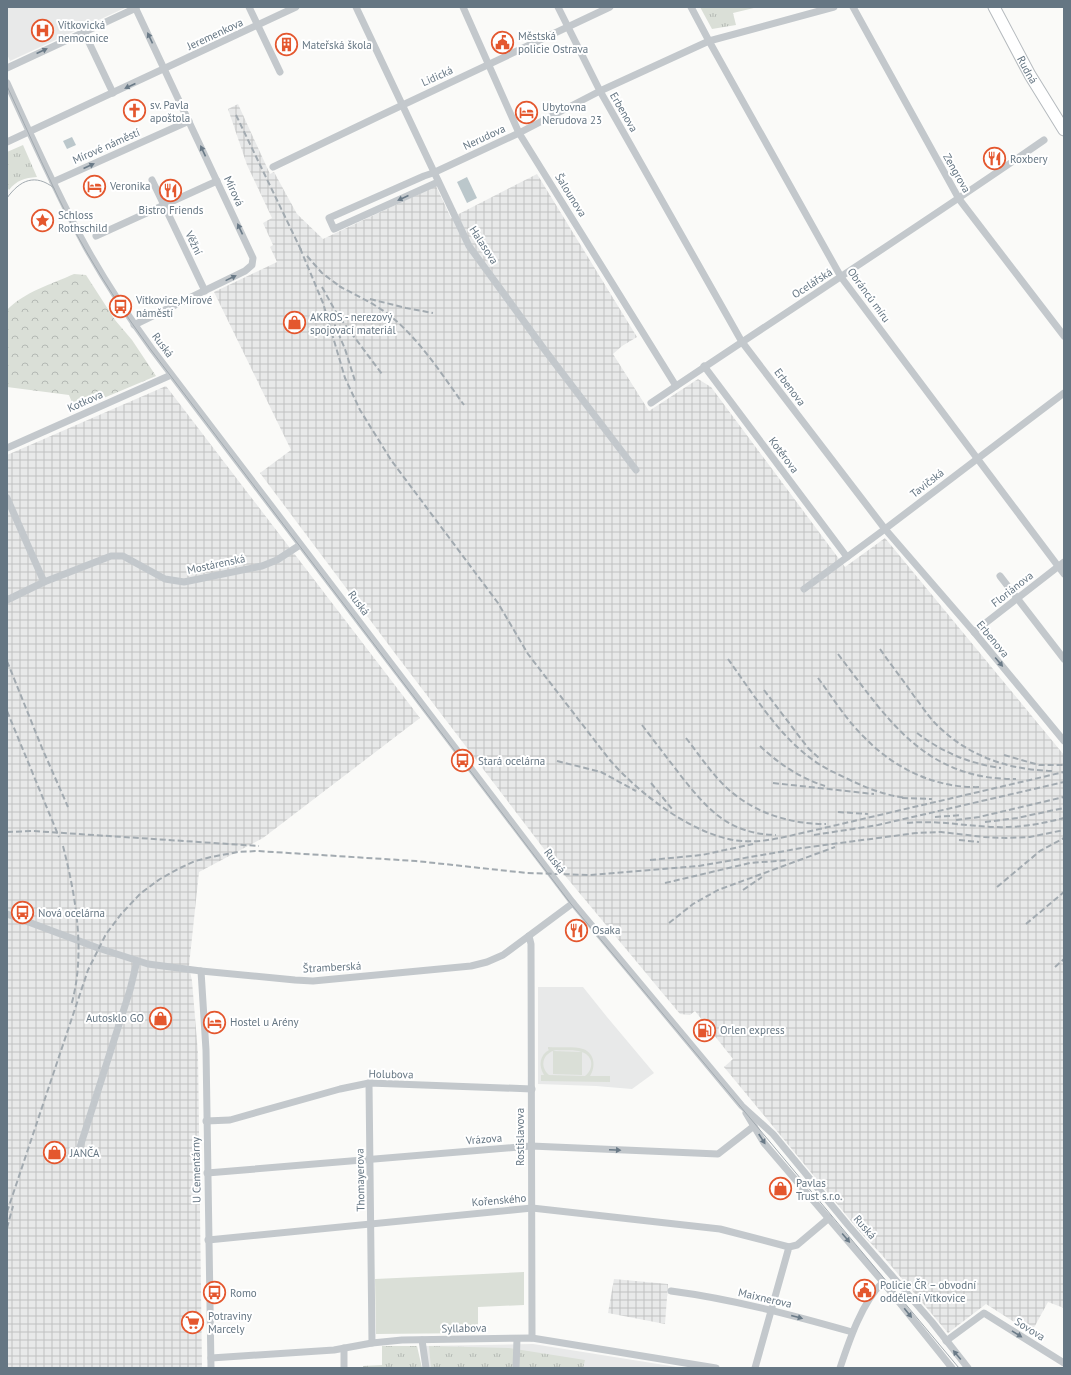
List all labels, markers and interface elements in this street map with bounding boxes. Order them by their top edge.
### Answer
street label: Jeremenkova [184,15,245,54]
hospital icon: Vítkovická nemocnice [29,18,55,44]
place label: Vítkovická nemocnice [57,18,109,45]
public building icon: Městská policie Ostrava [490,29,516,55]
place label: Městská policie Ostrava [518,29,588,56]
one-way arrow [147,32,153,44]
building icon: Mateřská škola [274,32,300,58]
place label: Mateřská škola [302,38,372,52]
one-way arrow [37,48,48,54]
street label: Rudná [1014,53,1041,86]
street label: Lidická [419,63,455,89]
one-way arrow [124,83,135,89]
street label: Erbenova [607,90,641,134]
church icon: sv. Pavla apoštola [122,98,148,124]
place label: sv. Pavla apoštola [150,98,190,125]
hotel icon: Ubytovna Nerudova 23 [514,100,540,126]
place label: Ubytovna Nerudova 23 [542,100,602,127]
street label: Nerudova [461,121,507,153]
street label: Mírové náměstí [70,125,142,167]
one-way arrow [200,145,206,156]
restaurant icon: Roxbery [982,146,1008,172]
street label: Zengrova [940,151,974,195]
place label: Roxbery [1010,152,1049,166]
one-way arrow [83,163,94,169]
street label: Šalounova [552,171,590,219]
hotel icon: Veronika [82,173,108,199]
street label: Mírová [221,174,247,208]
restaurant icon: Bistro Friends [158,177,184,203]
place label: Veronika [109,179,151,193]
one-way arrow [397,195,408,201]
place label: Bistro Friends [139,203,204,217]
place icon: Schloss Rothschild [30,208,56,234]
place label: Schloss Rothschild [58,208,107,235]
street label: Halasova [467,223,501,267]
one-way arrow [237,224,243,235]
street label: Věžní [182,228,206,257]
street label: Ocelářská [789,265,835,301]
street label: Obránců míru [845,265,894,325]
one-way arrow [225,275,236,281]
bus stop icon: Vítkovice,Mírové náměstí [107,293,133,319]
place label: Vítkovice,Mírové náměstí [135,293,213,320]
shop icon: AKROS - nerezový spojovací materiál [281,310,307,336]
place label: AKROS - nerezový spojovací materiál [310,310,397,337]
street label: Ruská [149,330,177,360]
street label: Erbenova [771,365,809,409]
street label: Kotkova [65,387,105,415]
street label: Kotěrova [766,434,802,476]
street label: Tavičská [907,465,947,501]
street label: Mostárenská [186,551,246,577]
street label: Floriánova [988,568,1036,610]
street label: Ruská [345,588,373,618]
street label: Erbenova [974,618,1012,660]
one-way arrow [994,657,1003,668]
bus stop icon: Stará ocelárna [449,748,475,774]
place label: Stará ocelárna [478,754,545,768]
street label: Ruská [541,846,569,876]
bus stop icon: Nová ocelárna [10,900,36,926]
place label: Nová ocelárna [38,906,105,920]
restaurant icon: Osaka [564,917,590,943]
place label: Osaka [592,923,620,937]
street label: Štramberská [303,958,361,976]
shop icon: Autosklo GO [147,1005,173,1031]
hotel icon: Hostel u Arény [201,1009,227,1035]
place label: Autosklo GO [86,1011,144,1025]
place label: Hostel u Arény [230,1015,300,1029]
fuel station icon: Orlen express [691,1017,717,1043]
place label: Orlen express [720,1023,785,1037]
street label: Holubova [368,1067,414,1081]
street label: Rostislavova [513,1108,527,1166]
street label: Vrázova [464,1130,503,1148]
one-way arrow [758,1134,766,1144]
street label: U Cementárny [188,1136,204,1203]
shop icon: JANČA [41,1140,67,1166]
place label: JANČA [69,1146,100,1160]
one-way arrow [609,1146,621,1153]
street label: Thomayerova [352,1148,368,1212]
shop icon: Pavlas Trust s.r.o. [767,1176,793,1202]
place label: Pavlas Trust s.r.o. [796,1176,842,1203]
street label: Kořenského [471,1191,527,1209]
street label: Ruská [851,1212,879,1242]
one-way arrow [841,1233,850,1243]
public building icon: Policie ČR – obvodní oddělení Vítkovice [852,1278,878,1304]
place label: Policie ČR – obvodní oddělení Vítkovice [880,1278,976,1305]
bus stop icon: Romo [202,1280,228,1306]
street label: Maixnerova [737,1285,793,1311]
place label: Romo [230,1286,257,1300]
one-way arrow [903,1307,912,1318]
supermarket icon: Potraviny Marcely [179,1309,205,1335]
place label: Potraviny Marcely [208,1309,253,1336]
one-way arrow [791,1314,803,1320]
street label: Sovova [1012,1314,1048,1344]
street label: Syllabova [441,1321,487,1335]
one-way arrow [1011,1330,1023,1337]
one-way arrow [952,1349,961,1360]

